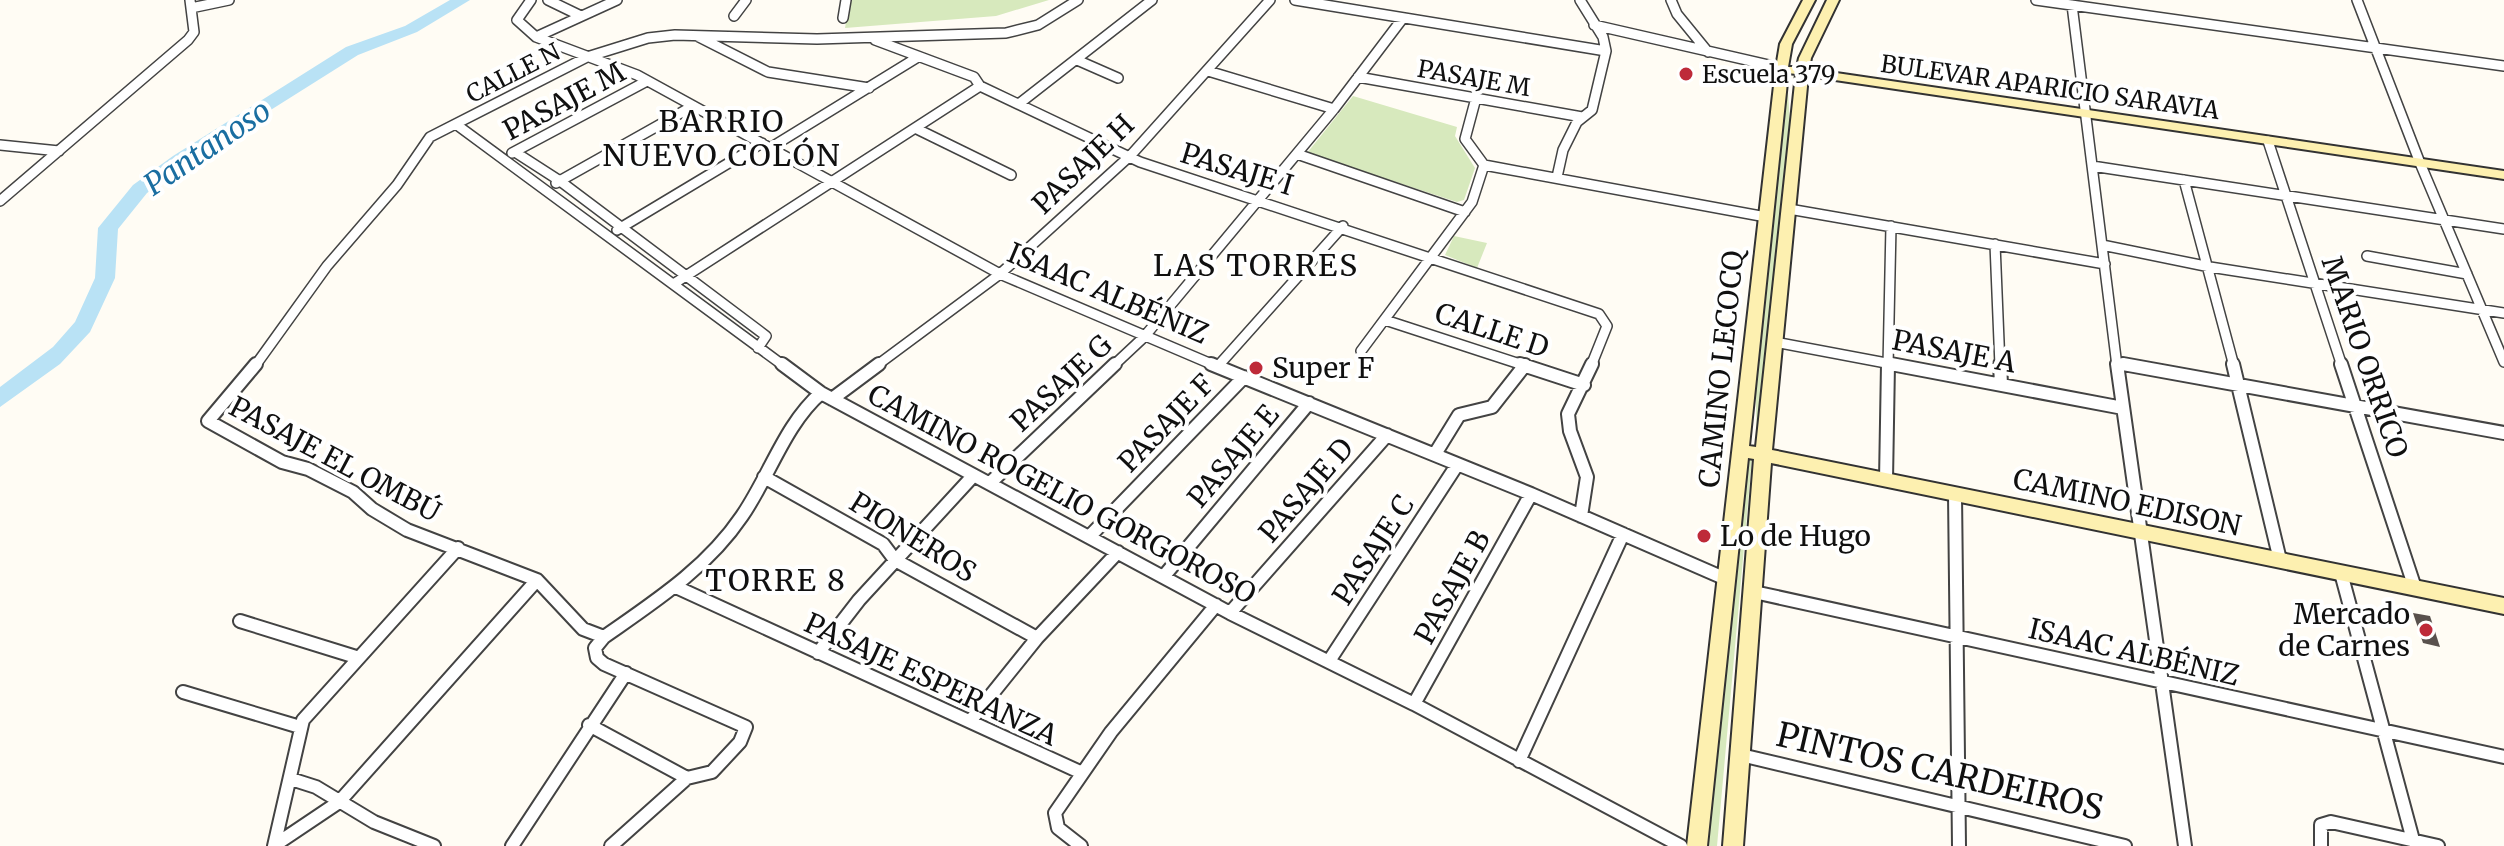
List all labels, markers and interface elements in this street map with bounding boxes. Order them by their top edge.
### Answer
street label: CALLE N [461,36,566,110]
street label: BULEVAR APARICIO SARAVIA [1879,48,2222,126]
street label: PASAJE M [1415,53,1533,103]
street label: PASAJE M [497,54,631,148]
place label: Escuela 379 [1702,59,1836,90]
marker: Escuela 379 [1677,65,1695,83]
water label: Pantanoso [136,91,278,203]
district label: BARRIO NUEVO COLÓN [603,102,841,174]
street label: PASAJE H [1024,107,1142,221]
street label: PASAJE I [1176,135,1298,203]
street label: ISAAC ALBÉNIZ [1002,234,1214,352]
district label: LAS TORRES [1153,246,1359,284]
street label: CAMINO LECOCQ [1691,247,1752,489]
street label: MARIO ORRICO [2314,251,2416,463]
street label: CALLE D [1430,295,1554,365]
street label: PASAJE A [1889,321,2019,381]
street label: PASAJE G [1003,327,1119,439]
place label: Super F [1272,350,1375,386]
marker: Super F [1247,359,1265,377]
street label: PASAJE F [1110,366,1222,480]
street label: CAMINO ROGELIO GORGOROSO [862,376,1262,612]
street label: PASAJE EL OMBÚ [223,388,447,530]
street label: PASAJE E [1180,397,1287,515]
street label: PASAJE D [1251,430,1361,550]
street label: CAMINO EDISON [2010,460,2245,544]
street label: PIONEROS [843,484,983,590]
street label: PASAJE C [1324,488,1422,612]
place label: Lo de Hugo [1720,518,1871,554]
street label: PASAJE B [1406,524,1498,650]
marker: Lo de Hugo [1695,527,1713,545]
district label: TORRE 8 [705,561,847,599]
place label: Mercado de Carnes [2278,596,2410,664]
street label: PASAJE ESPERANZA [799,605,1063,754]
street label: ISAAC ALBÉNIZ [2025,610,2243,694]
marker: Mercado de Carnes [2417,621,2435,639]
street label: PINTOS CARDEIROS [1773,713,2107,829]

